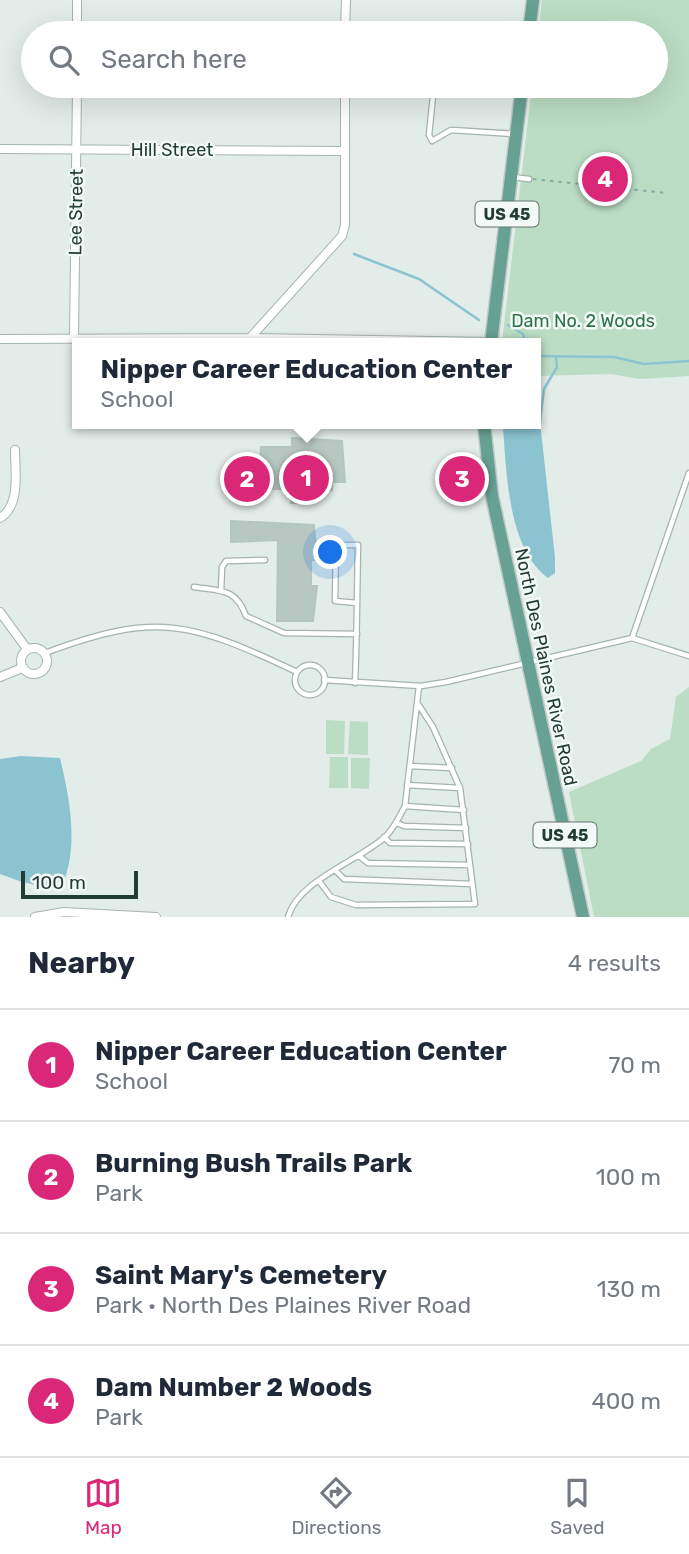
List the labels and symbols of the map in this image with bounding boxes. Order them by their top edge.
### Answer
street label: Hill Street [131,139,213,161]
pin: 4 [582,153,628,205]
street label: Lee Street [64,169,88,255]
road number: US 45 [476,202,538,227]
park label: Dam No. 2 Woods [511,310,655,332]
pin: 1 [283,452,329,504]
pin: 2 [224,453,270,505]
pin: 3 [439,453,485,505]
your location [313,535,347,569]
street label: North Des Plaines River Road [510,546,582,788]
road number: US 45 [534,822,596,848]
scale bar [21,868,138,900]

